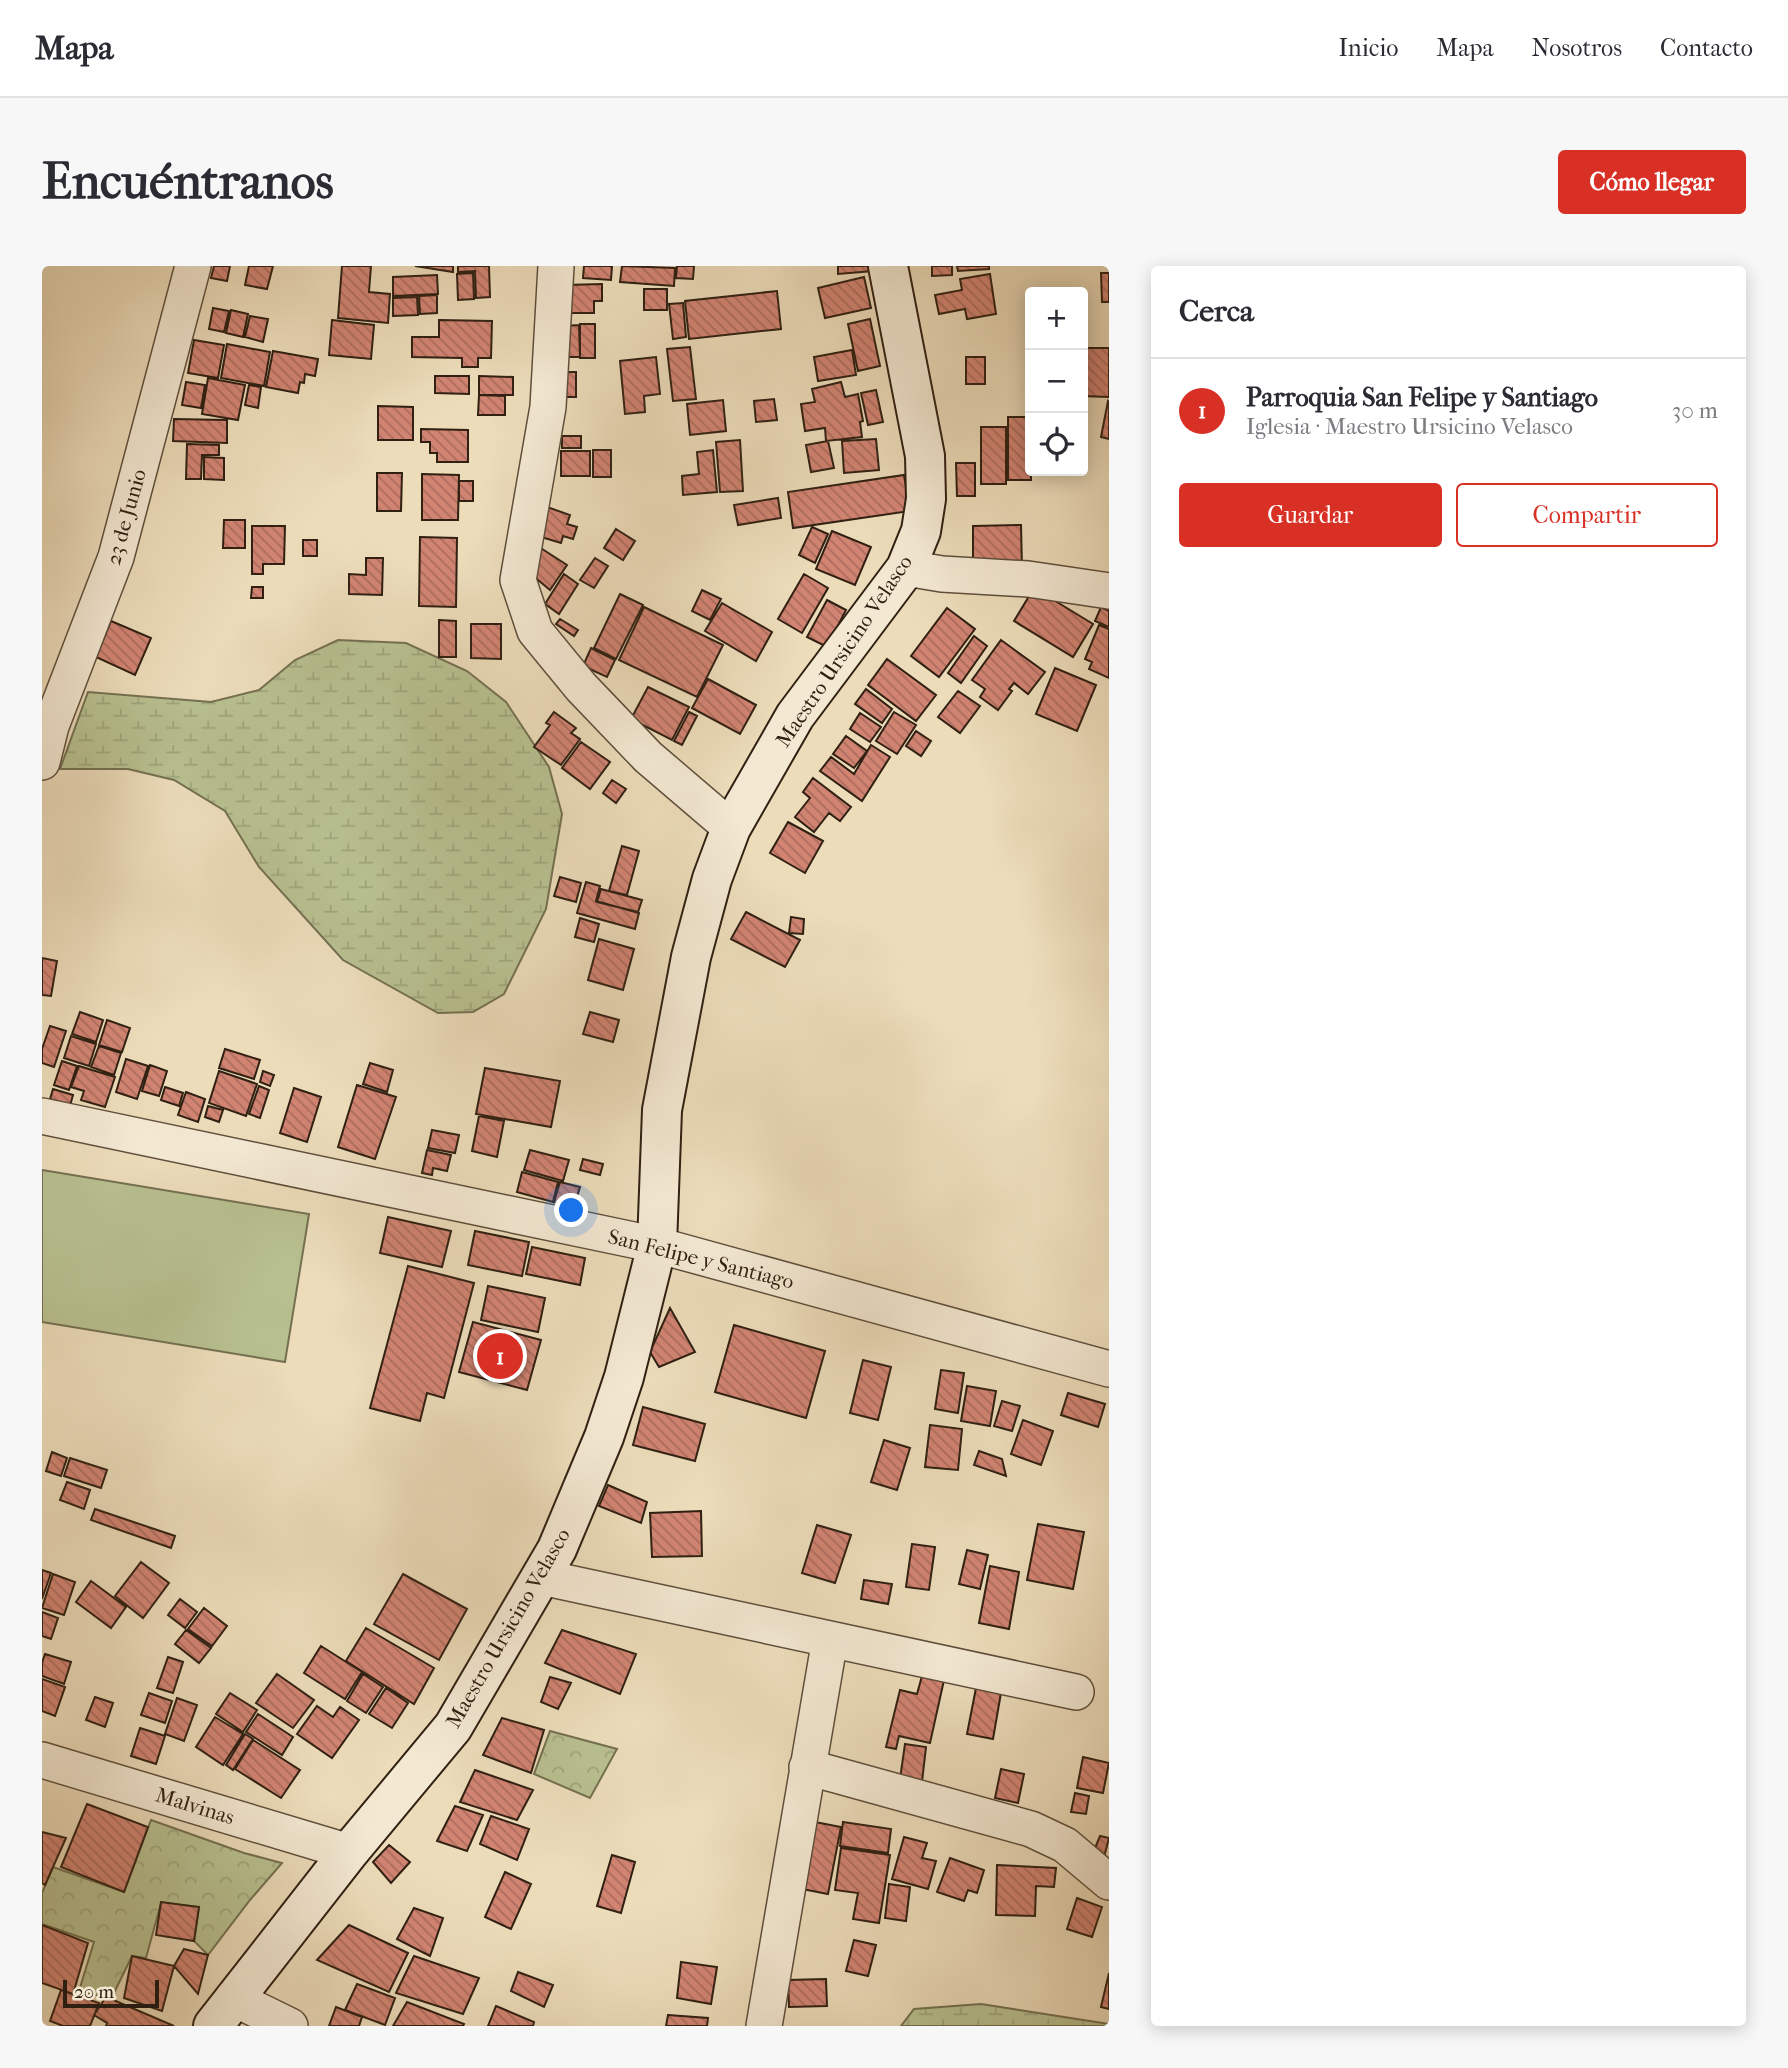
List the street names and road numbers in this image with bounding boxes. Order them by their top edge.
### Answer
street label: 23 de Junio [101,466,151,568]
street label: Maestro Ursicino Velasco [771,551,917,751]
street label: San Felipe y Santiago [606,1224,796,1294]
street label: Maestro Ursicino Velasco [441,1524,575,1732]
street label: Malvinas [153,1783,237,1829]

